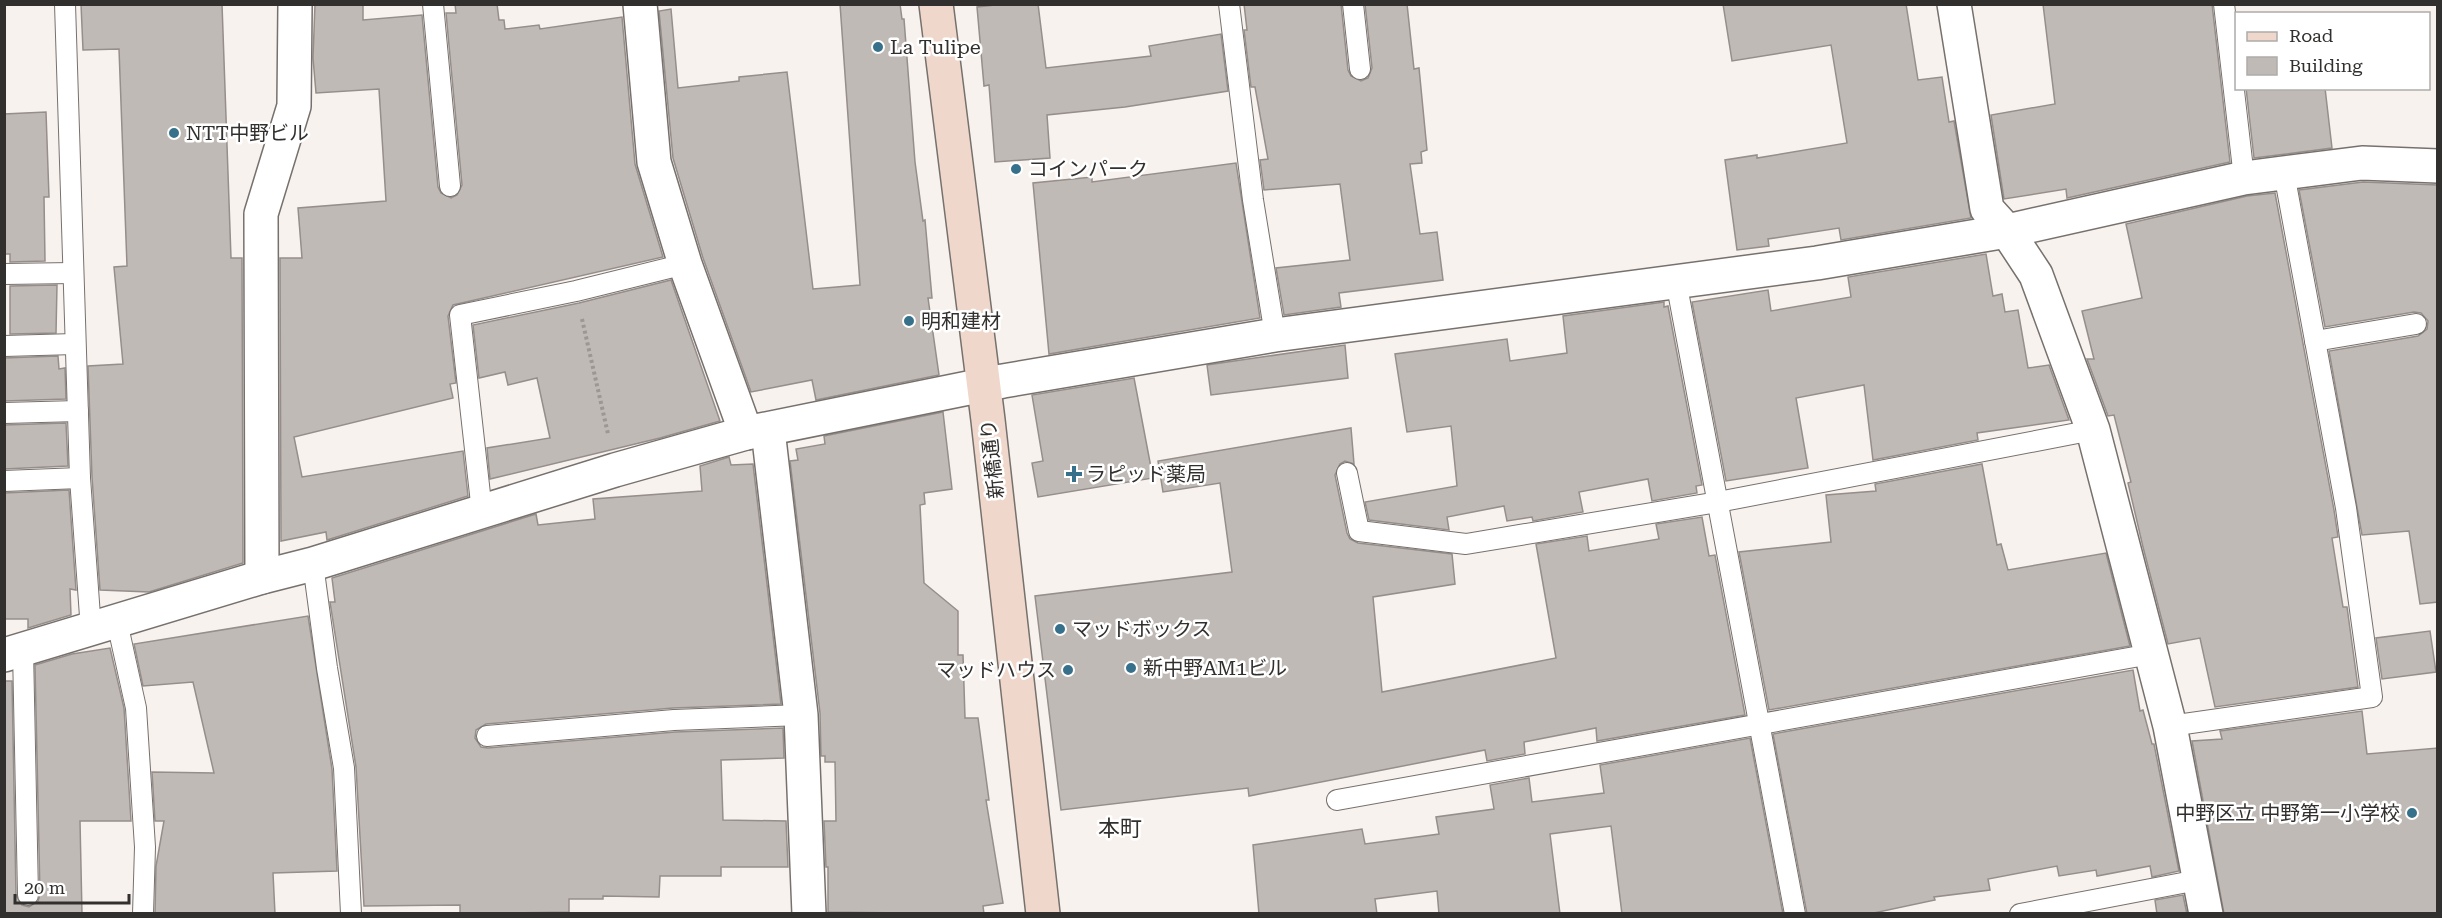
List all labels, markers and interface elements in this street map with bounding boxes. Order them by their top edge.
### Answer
legend [2235,12,2430,90]
text: Road [2289,25,2334,46]
place label: La Tulipe [890,35,981,59]
marker: La Tulipe [871,40,885,54]
text: Building [2289,55,2363,76]
place label: NTT中野ビル [186,121,309,145]
marker: NTT中野ビル [167,126,181,140]
place label: コインパーク [1028,157,1148,181]
marker: コインパーク [1009,162,1023,176]
place label: 明和建材 [921,309,1001,333]
marker: 明和建材 [902,314,916,328]
street label: 新橋通り [976,418,1008,500]
place label: ラピッド薬局 [1086,462,1206,486]
marker: ラピッド薬局 [1067,467,1081,481]
place label: マッドボックス [1072,617,1211,641]
marker: マッドボックス [1053,622,1067,636]
place label: 新中野AM1ビル [1143,656,1287,680]
place label: マッドハウス [936,658,1056,682]
marker: 新中野AM1ビル [1124,661,1138,675]
marker: マッドハウス [1061,663,1075,677]
place label: 中野区立 中野第一小学校 [2175,801,2400,825]
marker: 中野区立 中野第一小学校 [2405,806,2419,820]
district label: 本町 [1098,816,1142,841]
scale bar [15,867,129,905]
text: 20 m [24,877,65,898]

